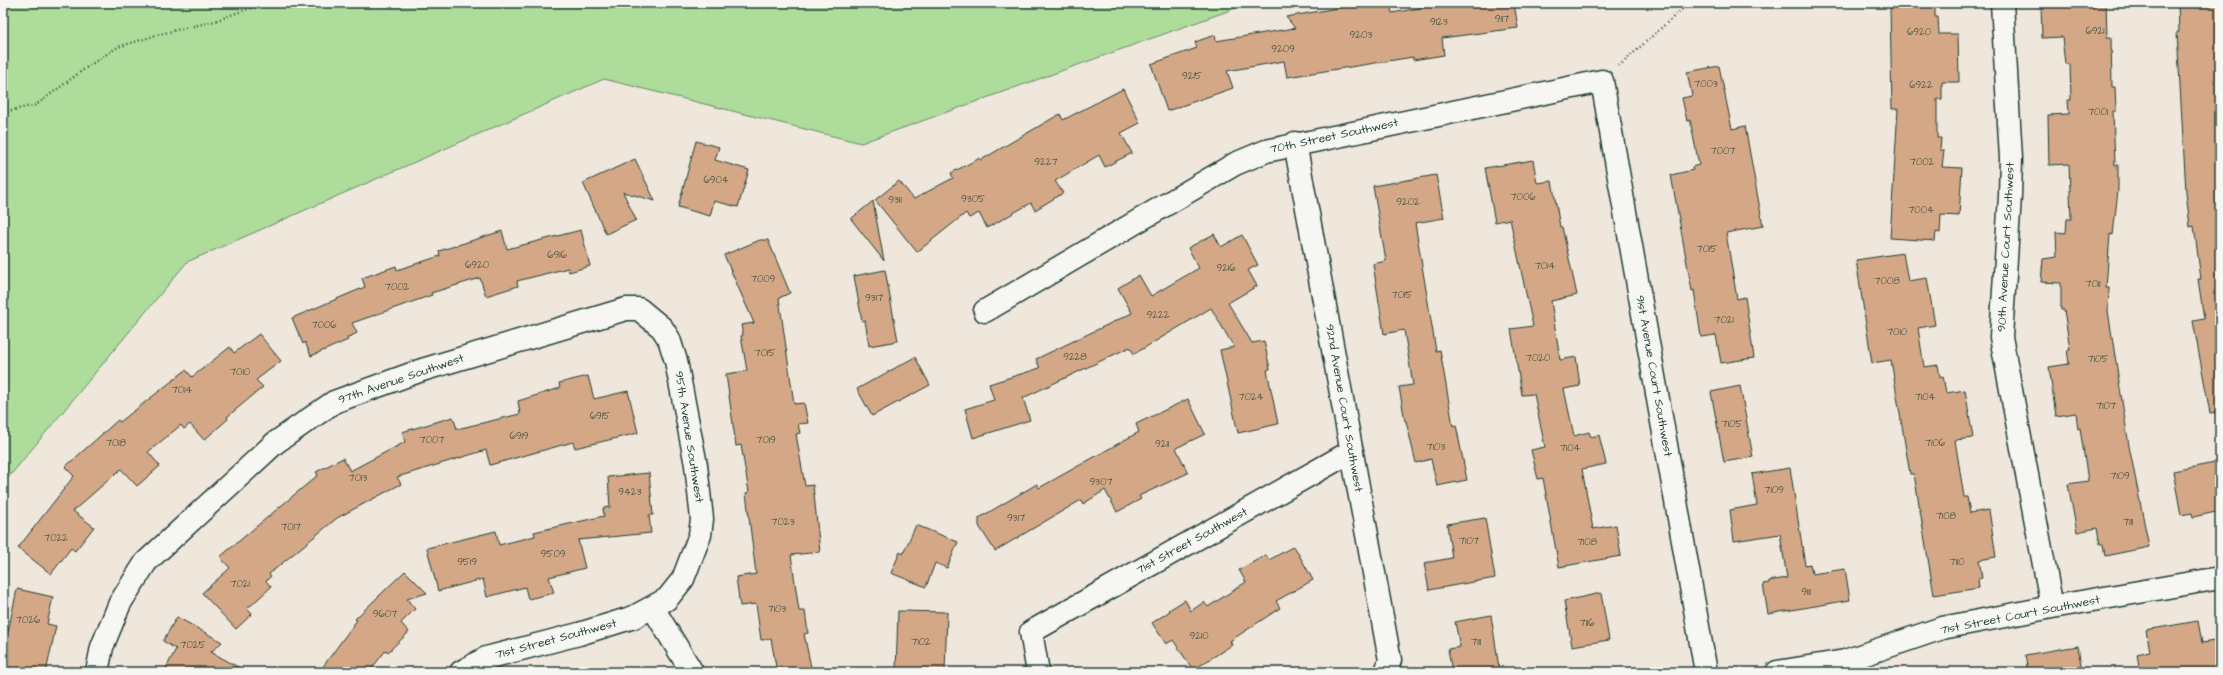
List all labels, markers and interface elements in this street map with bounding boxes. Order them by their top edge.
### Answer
house number: 9117 [1495,12,1509,26]
house number: 9123 [1430,15,1448,29]
house number: 6921 [2086,24,2105,38]
house number: 6920 [1907,25,1931,39]
house number: 9203 [1350,28,1372,42]
house number: 9209 [1271,42,1295,56]
house number: 9215 [1182,69,1202,83]
house number: 7003 [1694,77,1718,91]
house number: 6922 [1909,78,1933,92]
house number: 7001 [2088,105,2109,119]
street label: 70th Street Southwest [1268,114,1400,158]
house number: 7007 [1711,144,1735,158]
house number: 9227 [1034,155,1058,169]
house number: 7002 [1910,155,1935,169]
street label: 90th Avenue Court Southwest [1993,162,2019,332]
house number: 6904 [703,173,729,187]
house number: 7006 [1510,190,1536,204]
house number: 9305 [961,192,985,206]
house number: 9311 [888,193,902,207]
house number: 9202 [1396,195,1420,209]
house number: 7004 [1908,203,1934,217]
house number: 7015 [1697,242,1717,256]
house number: 6916 [547,248,567,262]
house number: 6920 [465,258,489,272]
house number: 7014 [1535,259,1555,273]
house number: 9216 [1217,261,1236,275]
house number: 7009 [751,272,776,286]
house number: 7008 [1874,274,1900,288]
house number: 7011 [2085,277,2101,291]
house number: 7002 [385,280,410,294]
house number: 7015 [1392,288,1412,302]
house number: 9317 [865,291,883,305]
street label: 91st Avenue Court Southwest [1631,294,1677,458]
house number: 9222 [1147,308,1170,322]
house number: 7021 [1714,313,1734,327]
house number: 7006 [311,318,337,332]
street label: 92nd Avenue Court Southwest [1321,323,1367,494]
house number: 7010 [1887,325,1907,339]
house number: 7015 [755,346,775,360]
street label: 97th Avenue Southwest [336,349,466,409]
house number: 9228 [1063,350,1087,364]
house number: 7020 [1526,351,1550,365]
house number: 7105 [2088,352,2108,366]
house number: 7010 [230,365,250,379]
street label: 95th Avenue Southwest [670,370,708,504]
house number: 7014 [172,383,192,397]
house number: 7024 [1239,390,1264,404]
house number: 7104 [1915,390,1935,404]
house number: 7107 [2096,399,2116,413]
house number: 6915 [590,409,610,423]
house number: 7105 [1722,417,1742,431]
house number: 6919 [510,429,529,443]
house number: 7007 [420,433,444,447]
house number: 7019 [756,433,776,447]
house number: 7018 [106,436,127,450]
house number: 7106 [1925,436,1946,450]
house number: 9211 [1155,437,1170,451]
house number: 7103 [1427,440,1445,454]
house number: 7104 [1560,441,1580,455]
house number: 7109 [2110,469,2130,483]
house number: 7013 [349,471,367,485]
house number: 9307 [1089,475,1113,489]
house number: 7109 [1764,483,1784,497]
house number: 9423 [618,485,642,499]
street label: 71st Street Southwest [1133,503,1251,579]
house number: 7108 [1936,509,1957,523]
house number: 9317 [1007,511,1025,525]
house number: 7023 [771,515,795,529]
house number: 7111 [2123,515,2134,529]
house number: 7017 [281,520,301,534]
house number: 7022 [44,531,68,545]
house number: 7107 [1459,534,1479,548]
house number: 7108 [1577,535,1598,549]
house number: 9509 [541,547,566,561]
house number: 9519 [457,555,477,569]
house number: 7110 [1949,555,1965,569]
house number: 7021 [230,577,250,591]
house number: 9111 [1801,585,1811,599]
street label: 71st Street Court Southwest [1939,591,2101,639]
house number: 7103 [768,602,786,616]
house number: 9607 [373,607,397,621]
house number: 7026 [16,613,41,627]
street label: 71st Street Southwest [494,615,619,663]
house number: 7116 [1580,616,1595,630]
house number: 9210 [1189,629,1209,643]
house number: 7102 [911,635,931,649]
house number: 7111 [1471,635,1482,649]
house number: 7025 [180,638,206,652]

